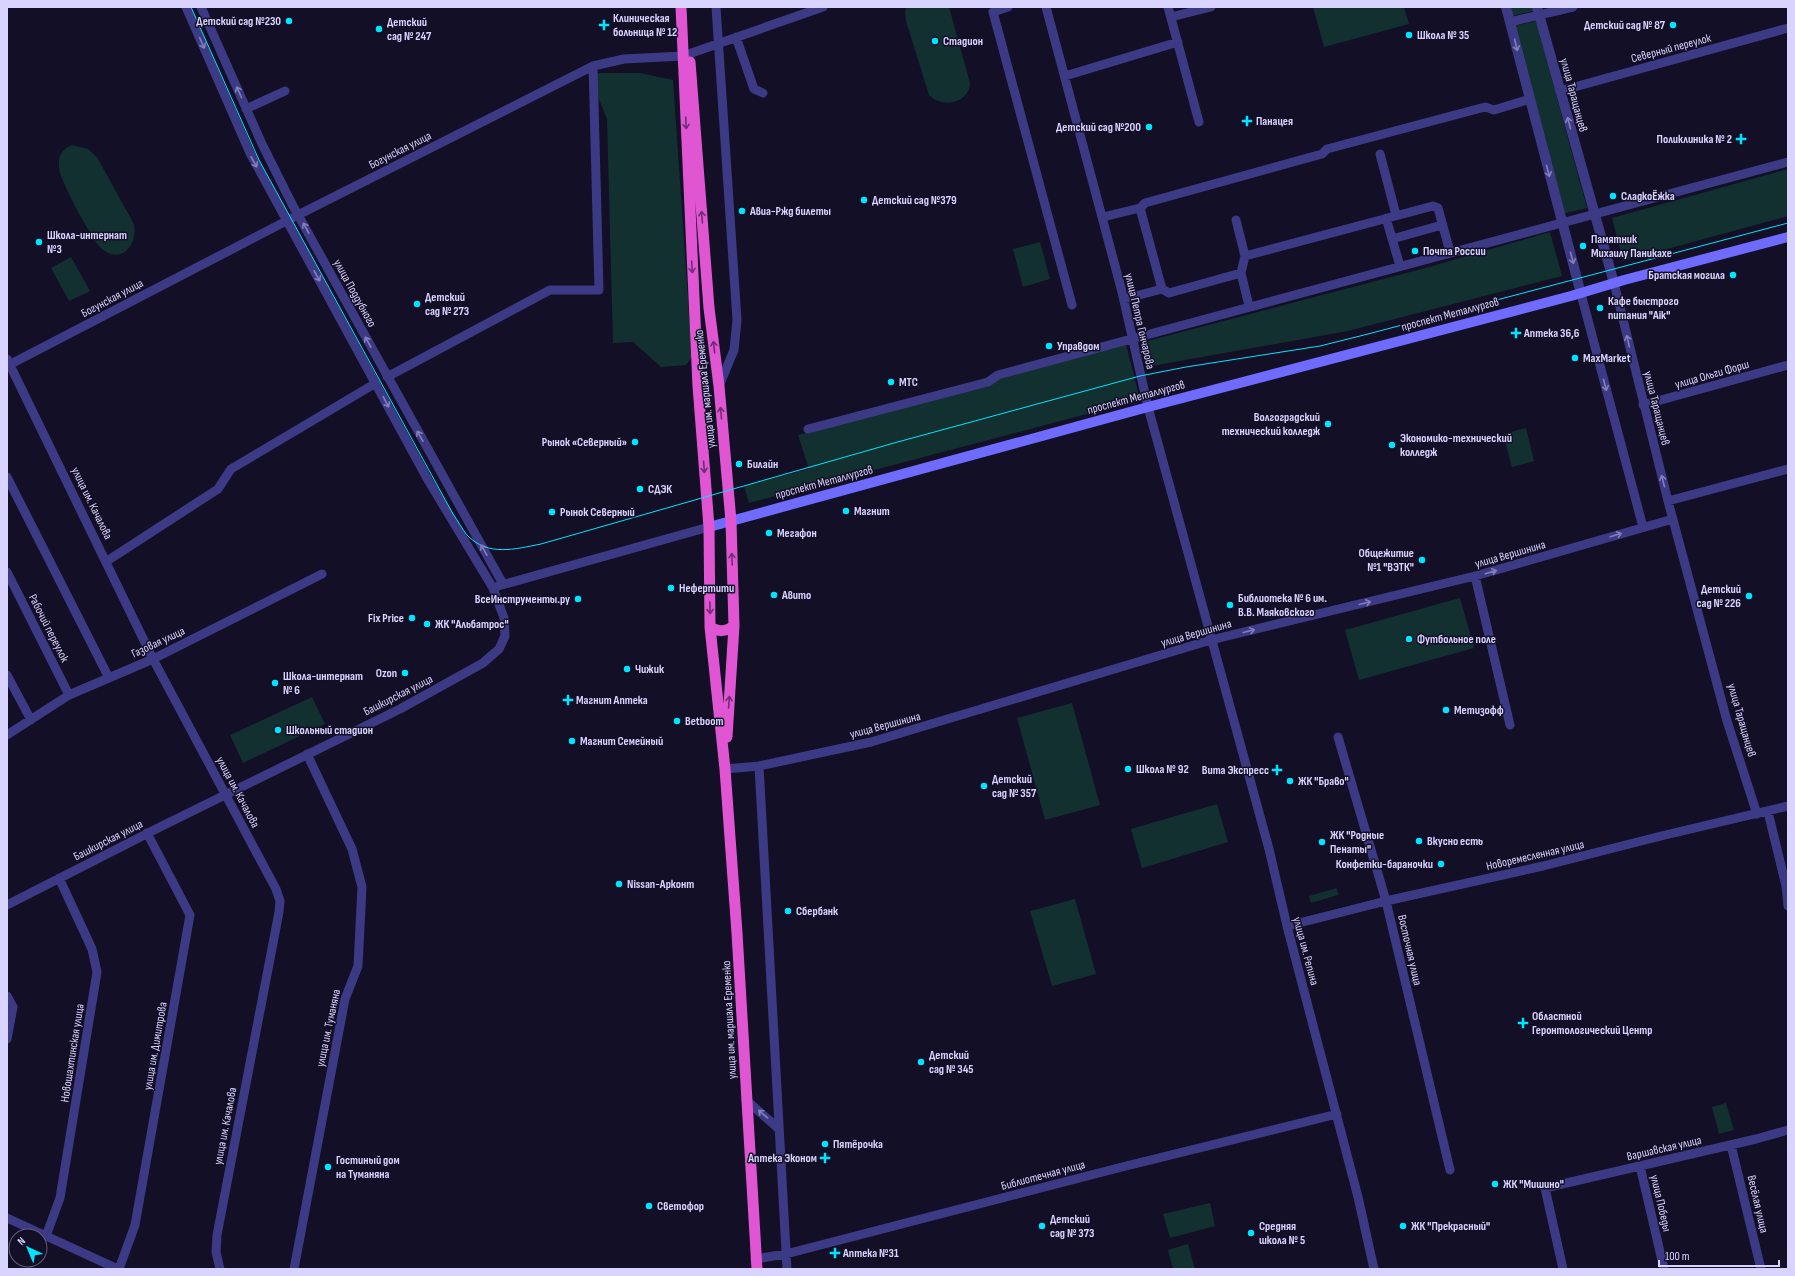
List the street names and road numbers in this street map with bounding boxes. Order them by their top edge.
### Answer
street label: Северный переулок [1630,30,1713,66]
street label: улица Таращанцев [1556,57,1591,134]
street label: Богунская улица [366,128,434,173]
street label: улица Поддубного [330,257,379,330]
street label: улица Петра Гончарова [1121,272,1158,371]
street label: Богунская улица [79,276,146,321]
street label: проспект Металлургов [1400,294,1501,335]
street label: улица им. маршала Еременко [692,329,719,449]
street label: улица Ольги Форш [1673,357,1751,392]
street label: улица Таращанцев [1640,370,1673,447]
street label: проспект Металлургов [1086,377,1187,418]
street label: проспект Металлургов [774,462,875,503]
street label: улица им. Качалова [68,465,116,542]
street label: улица Вершинина [1473,537,1548,572]
street label: Рабочий переулок [25,592,72,665]
street label: улица Вершинина [1159,616,1234,651]
street label: Газовая улица [129,623,188,661]
street label: Башкирская улица [361,671,436,719]
street label: улица Таращанцев [1724,682,1759,759]
street label: улица Вершинина [848,709,923,742]
street label: улица им. Качалова [212,754,263,831]
street label: Башкирская улица [71,816,146,864]
street label: Новоремесленная улица [1485,837,1586,874]
street label: Восточная улица [1394,913,1425,987]
street label: улица им. Репина [1289,915,1322,987]
street label: улица им. маршала Еременко [719,960,740,1080]
street label: улица им. Туманяна [313,988,344,1068]
street label: улица им. Димитрова [140,1000,171,1091]
street label: Новошахтинская улица [57,1002,88,1103]
street label: улица им. Качалова [211,1086,240,1166]
street label: Варшавская улица [1625,1133,1703,1164]
street label: Библиотечная улица [999,1157,1087,1194]
street label: улица Победы [1647,1173,1674,1233]
street label: Весёлая улица [1744,1174,1772,1235]

